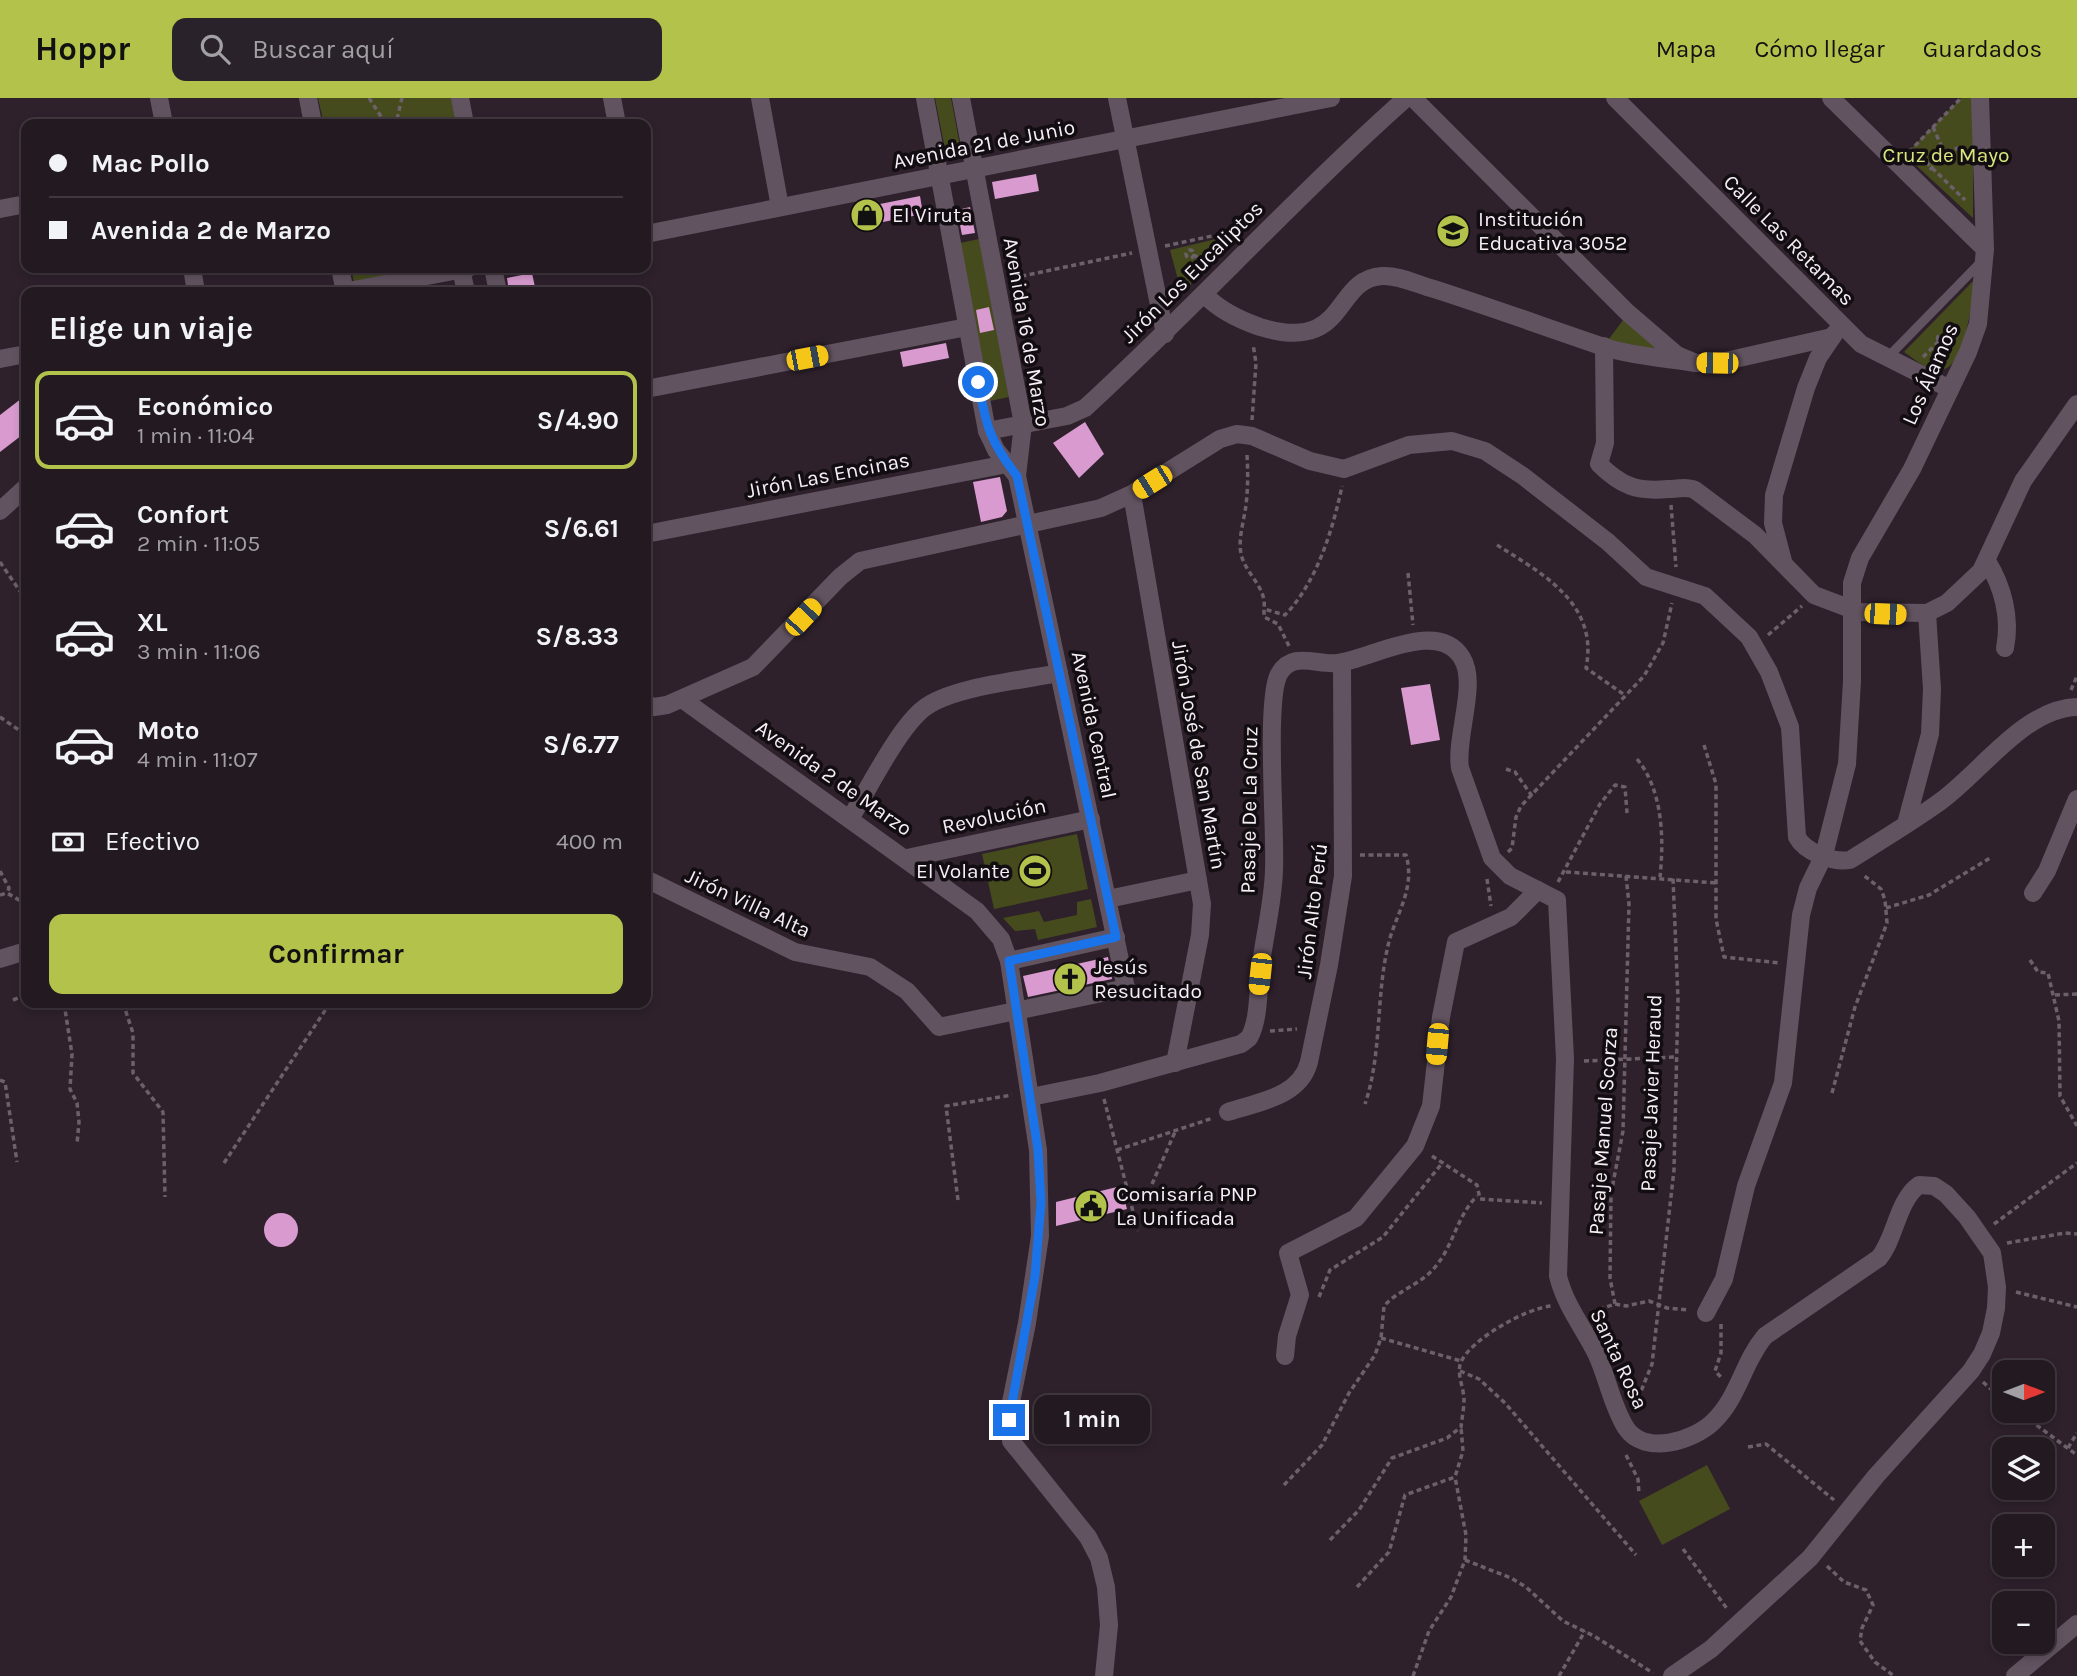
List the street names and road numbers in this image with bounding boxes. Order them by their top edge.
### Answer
street label: Avenida 21 de Junio [891,115,1077,173]
street label: Calle Las Retamas [1719,170,1859,310]
street label: Jirón Los Eucaliptos [1116,196,1268,348]
street label: Avenida 16 de Marzo [999,236,1055,428]
street label: Los Álamos [1897,319,1963,429]
street label: Jirón Las Encinas [744,447,912,503]
street label: Jirón José de San Martín [1167,639,1231,871]
street label: Avenida Central [1067,649,1121,801]
street label: Avenida 2 de Marzo [751,715,917,841]
street label: Pasaje De La Cruz [1236,726,1262,894]
street label: Revolución [940,793,1048,839]
street label: Jirón Alto Perú [1292,842,1332,980]
street label: Jirón Villa Alta [682,864,814,942]
street label: Pasaje Javier Heraud [1636,994,1666,1192]
street label: Pasaje Manuel Scorza [1584,1026,1622,1236]
street label: Santa Rosa [1585,1305,1653,1413]

